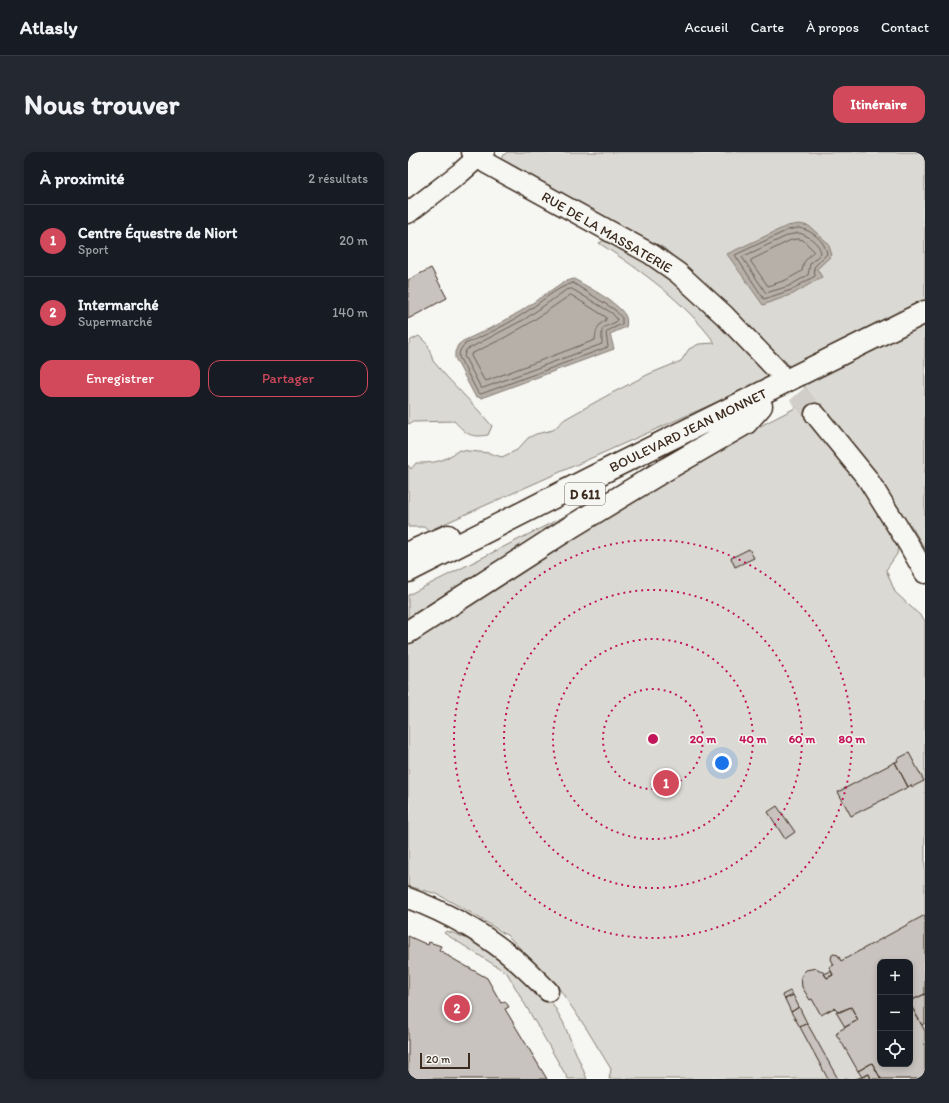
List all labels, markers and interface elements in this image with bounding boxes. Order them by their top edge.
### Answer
text: Atlasly [20,16,77,39]
text: Accueil [685,19,728,36]
text: Carte [750,19,784,36]
text: À propos [806,19,859,36]
text: Contact [881,19,929,36]
button: Itinéraire [833,86,925,123]
text: Nous trouver [24,87,179,121]
text: À proximité [40,168,125,188]
text: 2 résultats [308,171,368,186]
street label: RUE DE LA MASSATERIE [538,188,675,277]
text: Centre Équestre de Niort [78,224,237,242]
text: 1 [50,233,56,248]
text: 20 m [339,233,368,248]
text: Sport [78,242,109,257]
text: Intermarché [78,296,159,314]
text: 2 [50,305,56,320]
text: 140 m [332,305,368,320]
text: Supermarché [78,314,152,329]
button: Enregistrer [40,360,200,397]
button: Partager [208,360,368,397]
street label: BOULEVARD JEAN MONNET [607,385,770,476]
road number: D 611 [565,483,605,505]
centre of rings [646,732,660,746]
text: 20 m [690,732,717,746]
text: 40 m [739,732,768,746]
text: 60 m [789,732,816,746]
text: 80 m [839,732,866,746]
your location [712,753,732,773]
pin: 1 [653,768,679,798]
map controls [877,959,913,1067]
button: + [877,959,913,995]
pin: 2 [444,993,470,1023]
button: − [877,995,913,1031]
button: locate [877,1031,913,1067]
scale bar [420,1051,470,1070]
text: 20 m [426,1053,450,1066]

